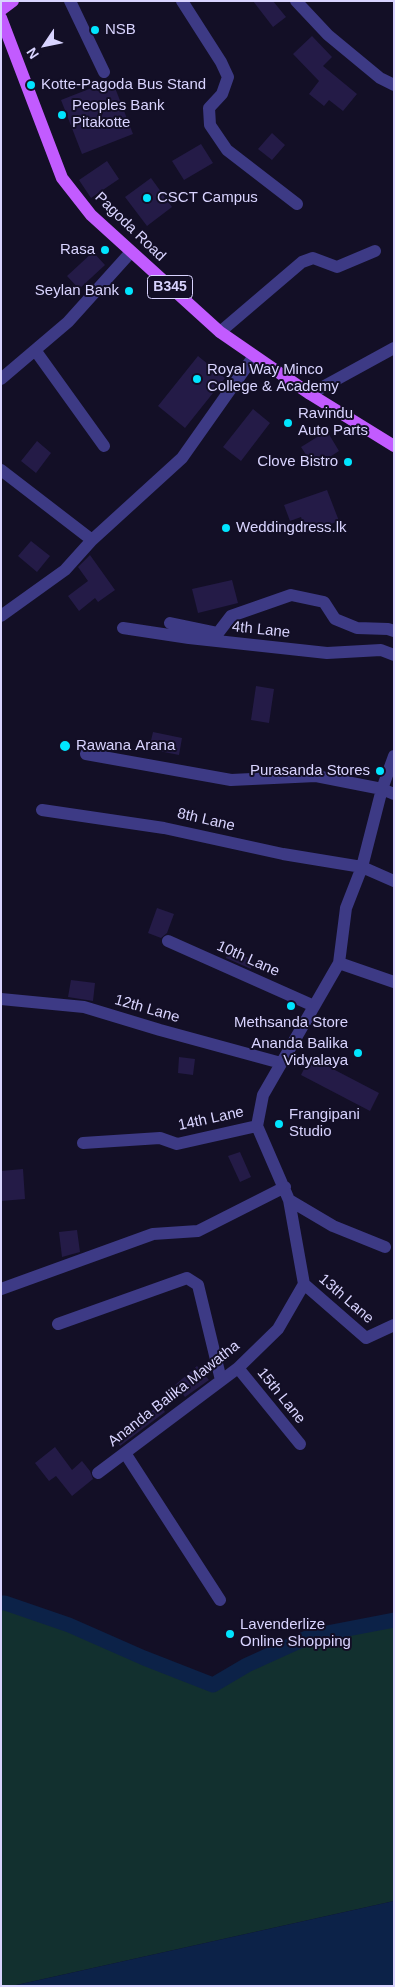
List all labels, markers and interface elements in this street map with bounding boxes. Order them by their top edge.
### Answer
north arrow [20,20,70,70]
place label: NSB [105,21,136,39]
marker: NSB [89,24,101,36]
text: N [23,45,42,62]
place label: Kotte-Pagoda Bus Stand [41,76,206,94]
marker: Kotte-Pagoda Bus Stand [25,79,37,91]
place label: Peoples Bank Pitakotte [72,97,165,132]
marker: Peoples Bank Pitakotte [56,109,68,121]
street label: Pagoda Road [91,189,169,265]
place label: CSCT Campus [157,189,258,207]
marker: CSCT Campus [141,192,153,204]
place label: Rasa [60,241,95,259]
marker: Rasa [99,244,111,256]
road number: B345 [148,276,192,298]
place label: Seylan Bank [35,282,119,300]
marker: Seylan Bank [123,285,135,297]
place label: Royal Way Minco College & Academy [207,361,339,396]
marker: Royal Way Minco College & Academy [191,373,203,385]
place label: Ravindu Auto Parts [298,405,368,440]
marker: Ravindu Auto Parts [282,417,294,429]
place label: Clove Bistro [257,453,338,471]
marker: Clove Bistro [342,456,354,468]
place label: Weddingdress.lk [236,519,347,537]
marker: Weddingdress.lk [220,522,232,534]
street label: 4th Lane [231,618,291,642]
place label: Rawana Arana [76,737,175,755]
marker: Rawana Arana [58,739,72,753]
place label: Purasanda Stores [250,762,370,780]
marker: Purasanda Stores [374,765,386,777]
street label: 8th Lane [176,805,236,835]
street label: 10th Lane [214,937,282,981]
street label: 12th Lane [112,991,182,1027]
marker: Methsanda Store [285,1000,297,1012]
place label: Methsanda Store [234,1014,348,1032]
place label: Ananda Balika Vidyalaya [251,1035,348,1070]
marker: Ananda Balika Vidyalaya [352,1047,364,1059]
street label: 14th Lane [176,1103,246,1135]
place label: Frangipani Studio [289,1106,360,1141]
marker: Frangipani Studio [273,1118,285,1130]
street label: 13th Lane [315,1270,377,1328]
street label: Ananda Balika Mawatha [105,1337,243,1451]
street label: 15th Lane [253,1364,309,1428]
place label: Lavenderlize Online Shopping [240,1616,351,1651]
marker: Lavenderlize Online Shopping [224,1628,236,1640]

